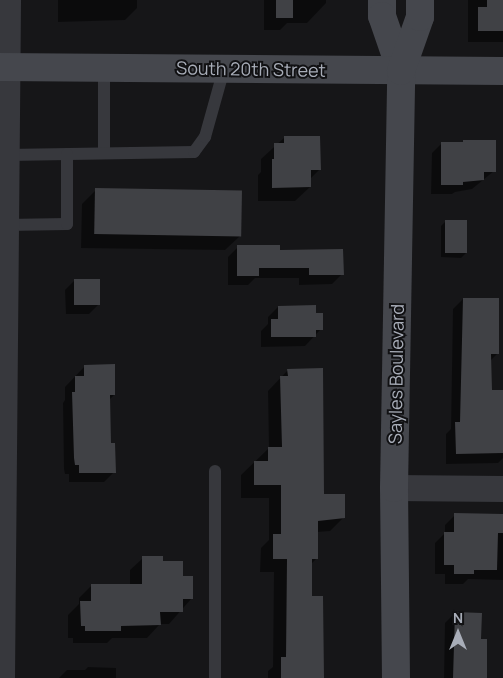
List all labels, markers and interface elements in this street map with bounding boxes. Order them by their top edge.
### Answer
street label: South 20th Street [176,57,326,81]
street label: Sayles Boulevard [384,304,408,444]
north arrow [433,608,483,658]
text: N [453,608,463,627]

